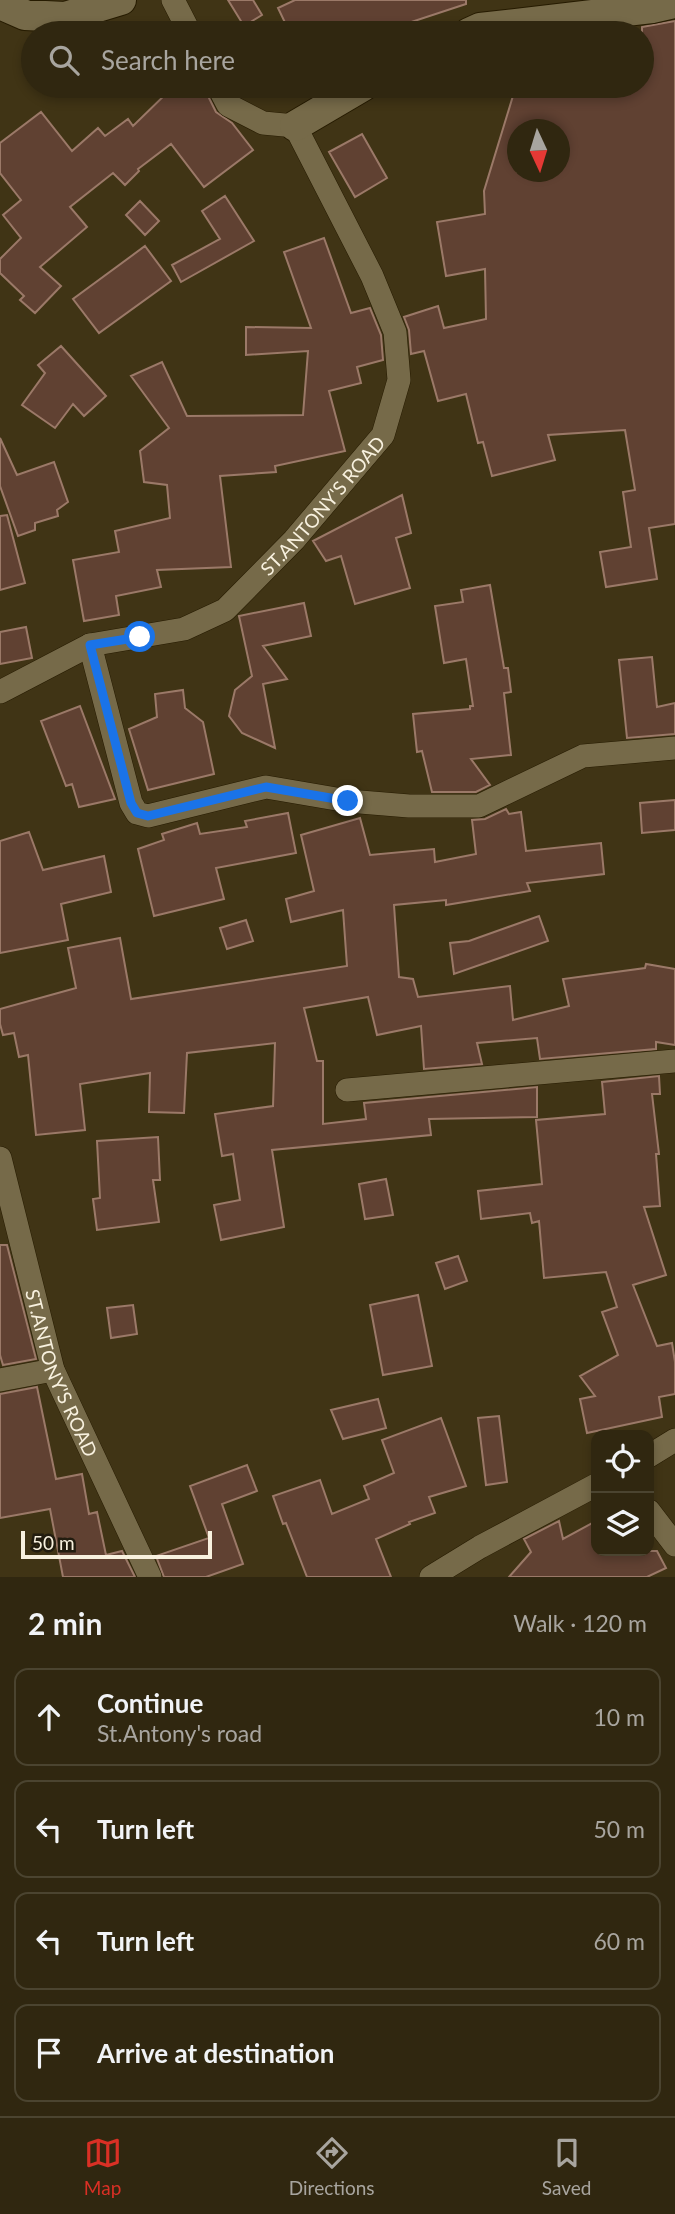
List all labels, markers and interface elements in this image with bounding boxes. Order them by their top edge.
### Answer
search box [21,21,654,98]
icon: search [45,41,83,79]
text: Search here [101,44,235,76]
north arrow [507,119,570,182]
street label: ST.ANTONY'S ROAD [255,431,389,579]
route start [124,621,155,652]
route end [332,785,363,816]
street label: ST.ANTONY'S ROAD [22,1286,103,1460]
map controls [591,1430,654,1556]
button: locate [591,1430,654,1493]
button: layers [591,1493,654,1556]
scale bar [21,1528,212,1560]
text: 50 m [32,1531,75,1554]
text: 2 min [28,1605,102,1641]
text: Walk · 120 m [513,1609,647,1637]
text: Continue [97,1687,203,1719]
icon: ahead [30,1698,68,1736]
text: 10 m [594,1703,645,1731]
text: St.Antony's road [97,1719,262,1747]
icon: left [30,1810,68,1848]
text: Turn left [97,1813,194,1845]
text: 50 m [594,1815,645,1843]
icon: left [30,1922,68,1960]
text: Turn left [97,1925,194,1957]
text: 60 m [594,1927,645,1955]
icon: arrive [30,2034,68,2072]
text: Arrive at destination [97,2037,334,2069]
tab: Map [84,2134,122,2199]
tab: Directions [289,2134,375,2199]
tab: Saved [542,2134,591,2199]

